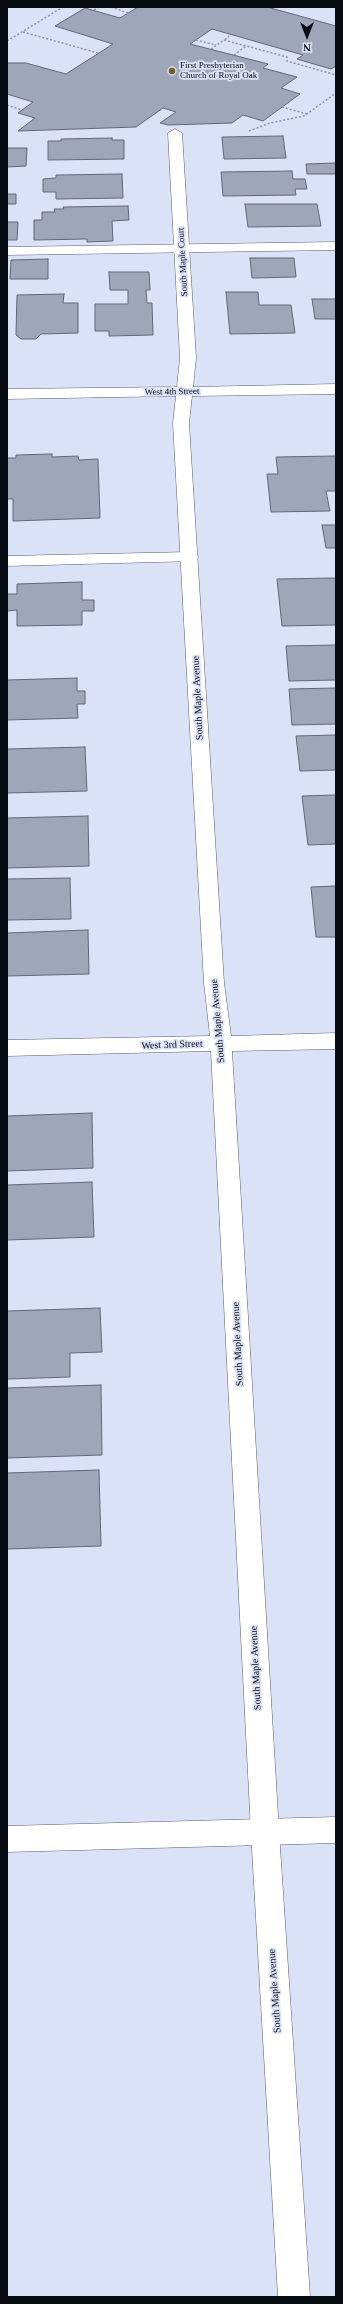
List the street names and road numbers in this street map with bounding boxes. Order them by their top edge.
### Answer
street label: South Maple Court [176,227,190,297]
street label: West 4th Street [145,386,199,398]
street label: South Maple Avenue [190,656,206,740]
street label: South Maple Avenue [208,979,228,1063]
street label: West 3rd Street [141,1038,203,1052]
street label: South Maple Avenue [230,1302,246,1386]
street label: South Maple Avenue [248,1626,264,1710]
street label: South Maple Avenue [266,1949,284,2033]

